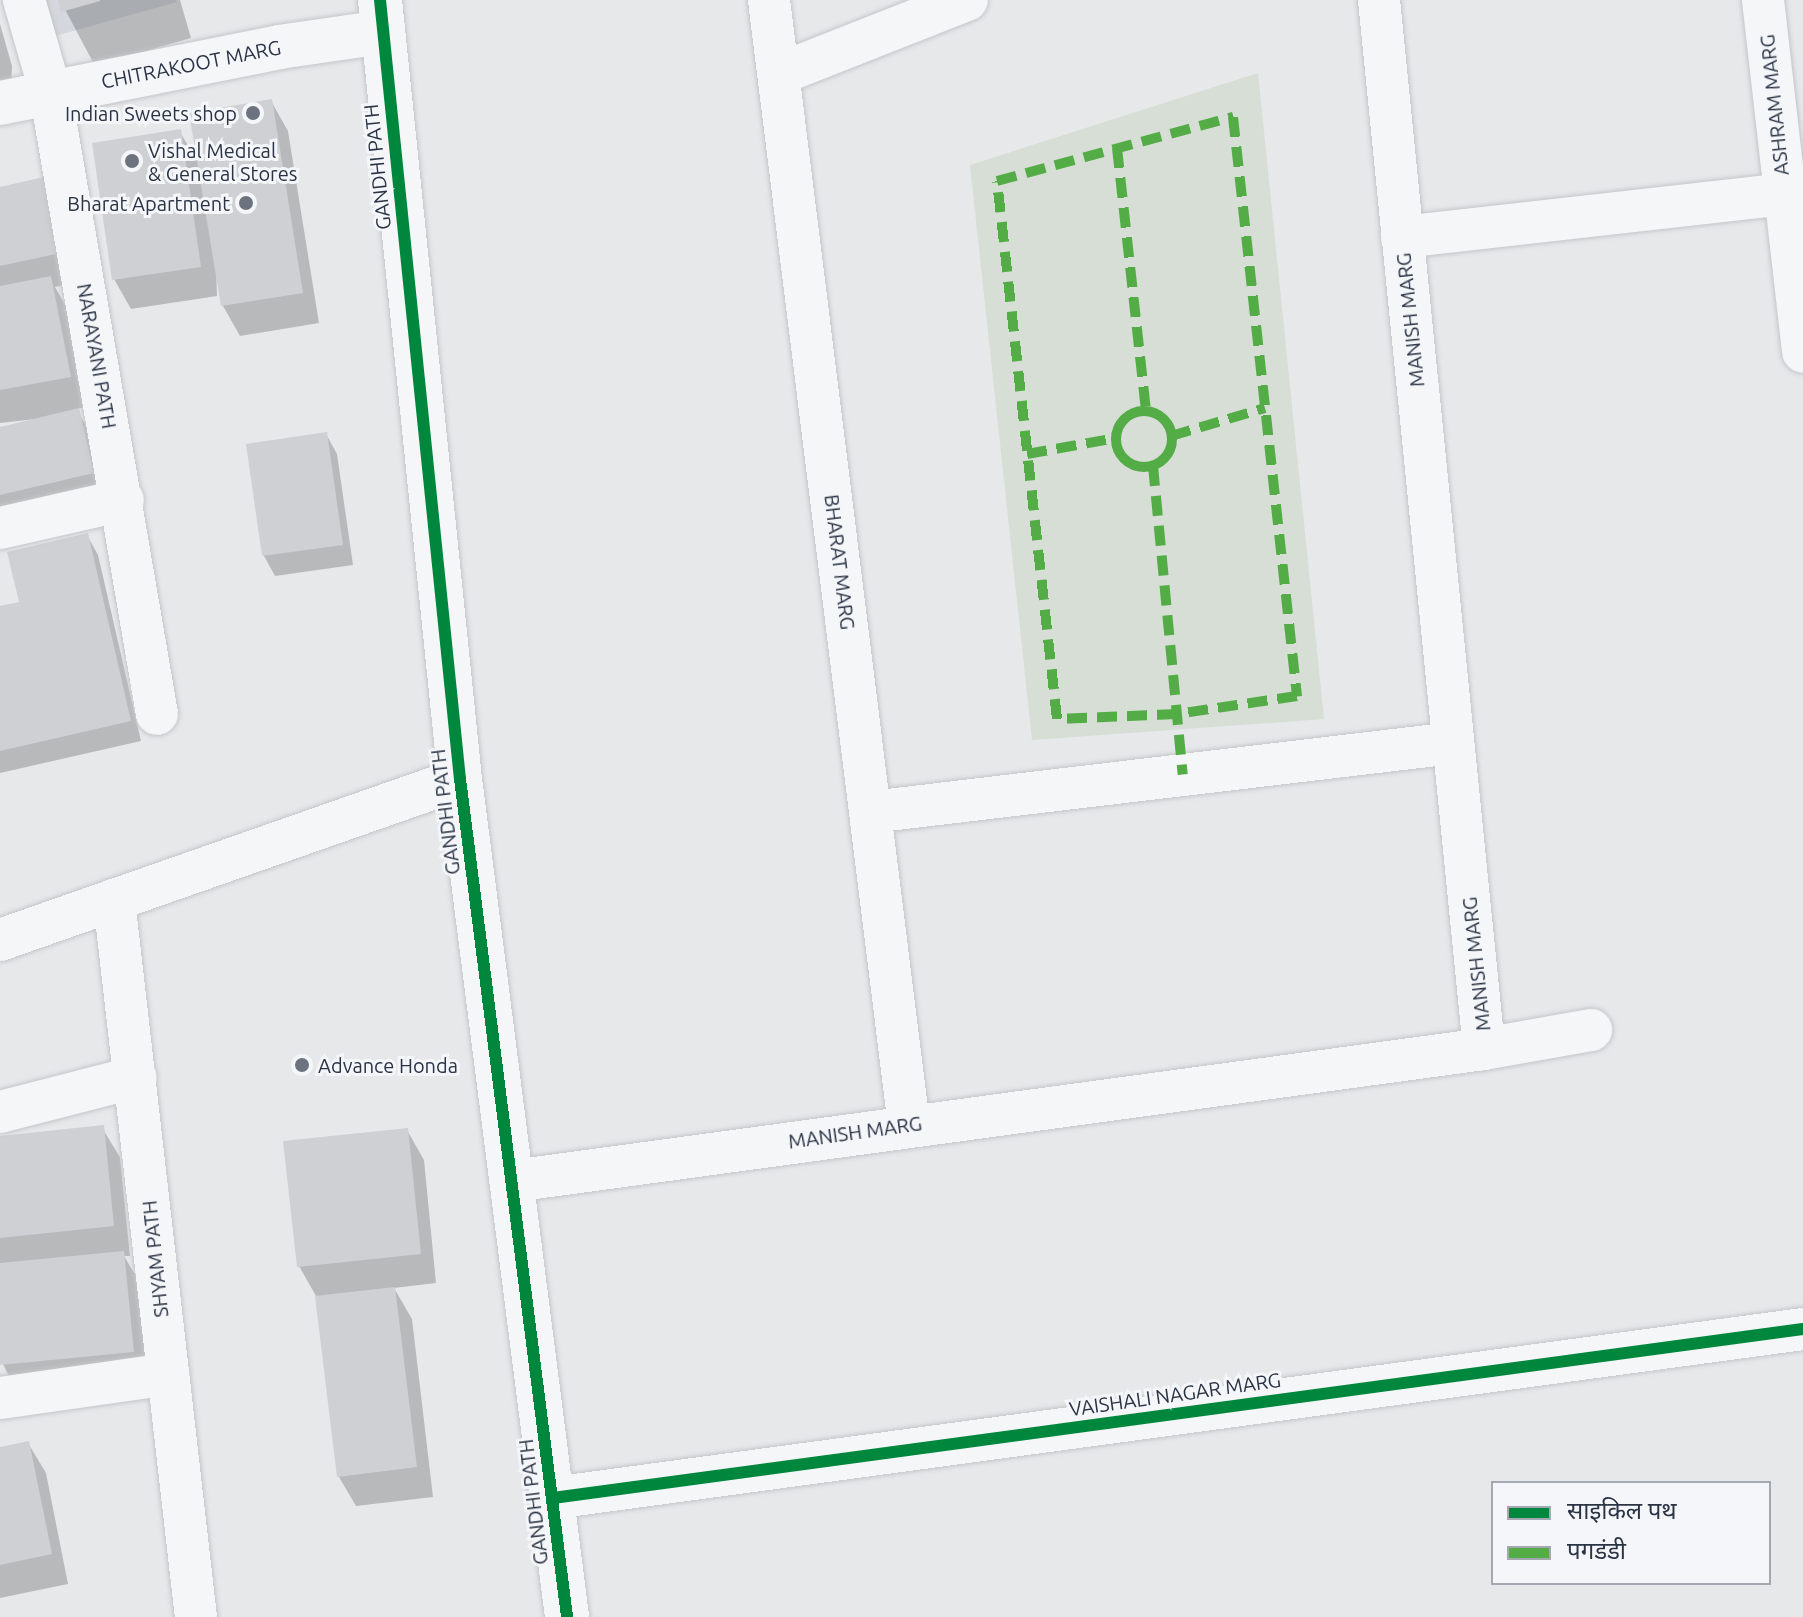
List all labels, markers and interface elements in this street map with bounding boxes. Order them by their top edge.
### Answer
street label: ASHRAM MARG [1755,33,1793,177]
street label: CHITRAKOOT MARG [99,35,283,93]
place label: Indian Sweets shop [65,101,237,125]
street label: GANDHI PATH [358,103,396,231]
marker: Indian Sweets shop [244,104,262,122]
place label: Vishal Medical & General Stores [148,138,297,185]
marker: Vishal Medical & General Stores [123,152,141,170]
place label: Bharat Apartment [67,191,230,215]
marker: Bharat Apartment [237,194,255,212]
street label: MANISH MARG [1391,252,1429,388]
street label: NARAYANI PATH [72,281,122,431]
street label: BHARAT MARG [820,493,860,631]
street label: GANDHI PATH [425,748,465,876]
street label: MANISH MARG [1457,896,1495,1032]
place label: Advance Honda [318,1053,458,1077]
marker: Advance Honda [293,1056,311,1074]
street label: MANISH MARG [787,1111,923,1153]
street label: SHYAM PATH [137,1199,173,1319]
street label: VAISHALI NAGAR MARG [1068,1367,1282,1421]
street label: GANDHI PATH [513,1438,553,1566]
legend [1491,1481,1771,1585]
text: साइकिल पथ [1567,1497,1677,1524]
text: पगडंडी [1567,1537,1626,1564]

